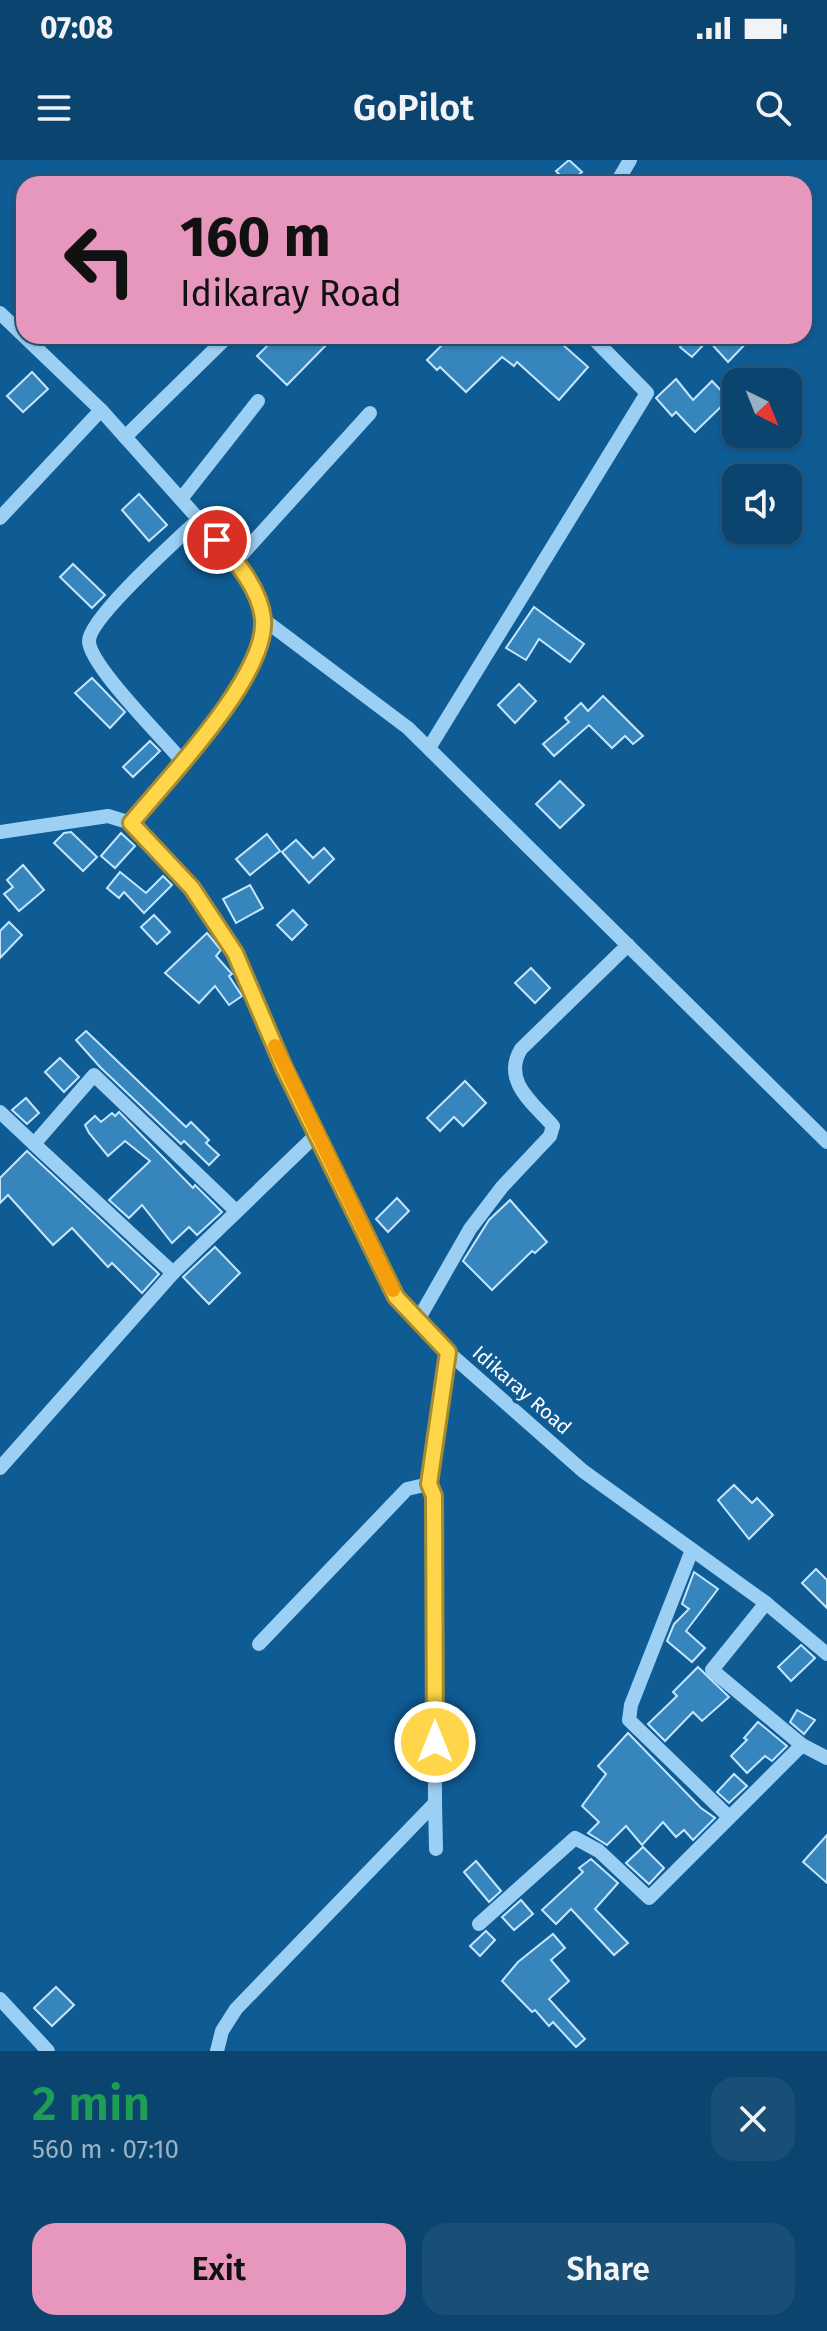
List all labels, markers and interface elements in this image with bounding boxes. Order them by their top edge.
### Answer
text: 07:08 [40,10,113,46]
icon: menu [32,86,76,130]
text: GoPilot [353,86,474,130]
icon: search [751,86,795,130]
text: 160 m [180,204,331,271]
icon: left [48,208,152,312]
text: Idikaray Road [180,272,402,316]
north arrow [722,368,802,448]
map controls [722,368,802,544]
button: sound [722,464,802,544]
pin [183,506,251,574]
icon: arrive [195,518,239,562]
street label: Idikaray Road [468,1341,576,1439]
position arrow [393,1700,477,1784]
text: 2 min [32,2075,150,2133]
button: close [711,2077,795,2161]
text: 560 m · 07:10 [32,2134,179,2165]
button: Exit [32,2223,406,2315]
button: Share [422,2223,795,2315]

